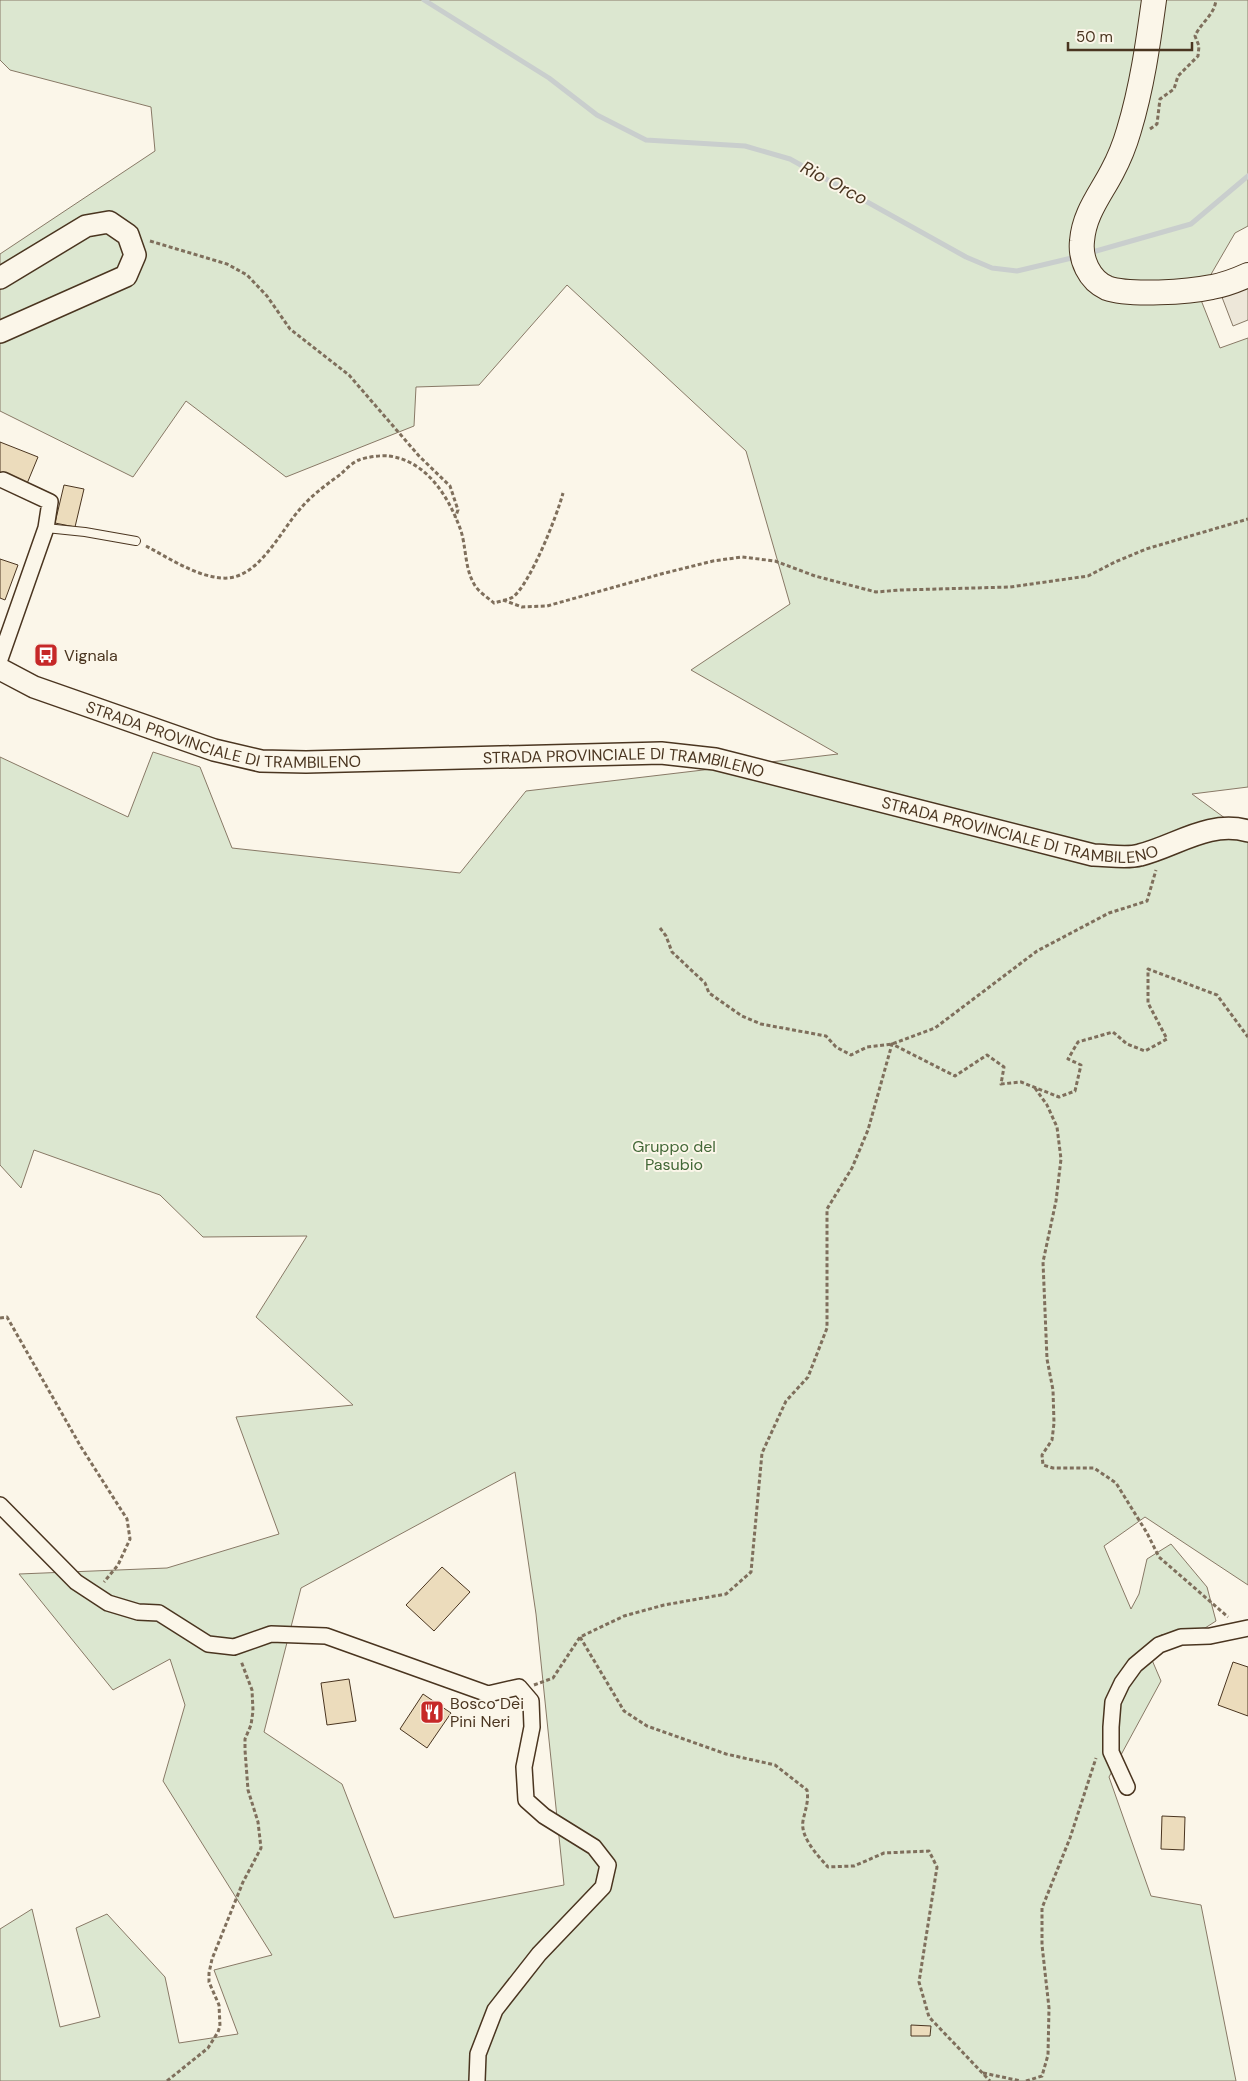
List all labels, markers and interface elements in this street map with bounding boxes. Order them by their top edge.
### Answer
scale bar [1068,20,1192,52]
text: 50 m [1076,27,1113,47]
water label: Rio Orco [796,155,872,211]
bus stop icon: Vignala [33,642,59,668]
place label: Vignala [64,645,118,666]
street label: STRADA PROVINCIALE DI TRAMBILENO [83,696,361,773]
street label: STRADA PROVINCIALE DI TRAMBILENO [483,743,767,782]
street label: STRADA PROVINCIALE DI TRAMBILENO [880,792,1161,868]
park label: Gruppo del Pasubio [632,1136,716,1175]
place label: Bosco Dei Pini Neri [450,1693,524,1732]
restaurant icon: Bosco Dei Pini Neri [419,1699,445,1725]

